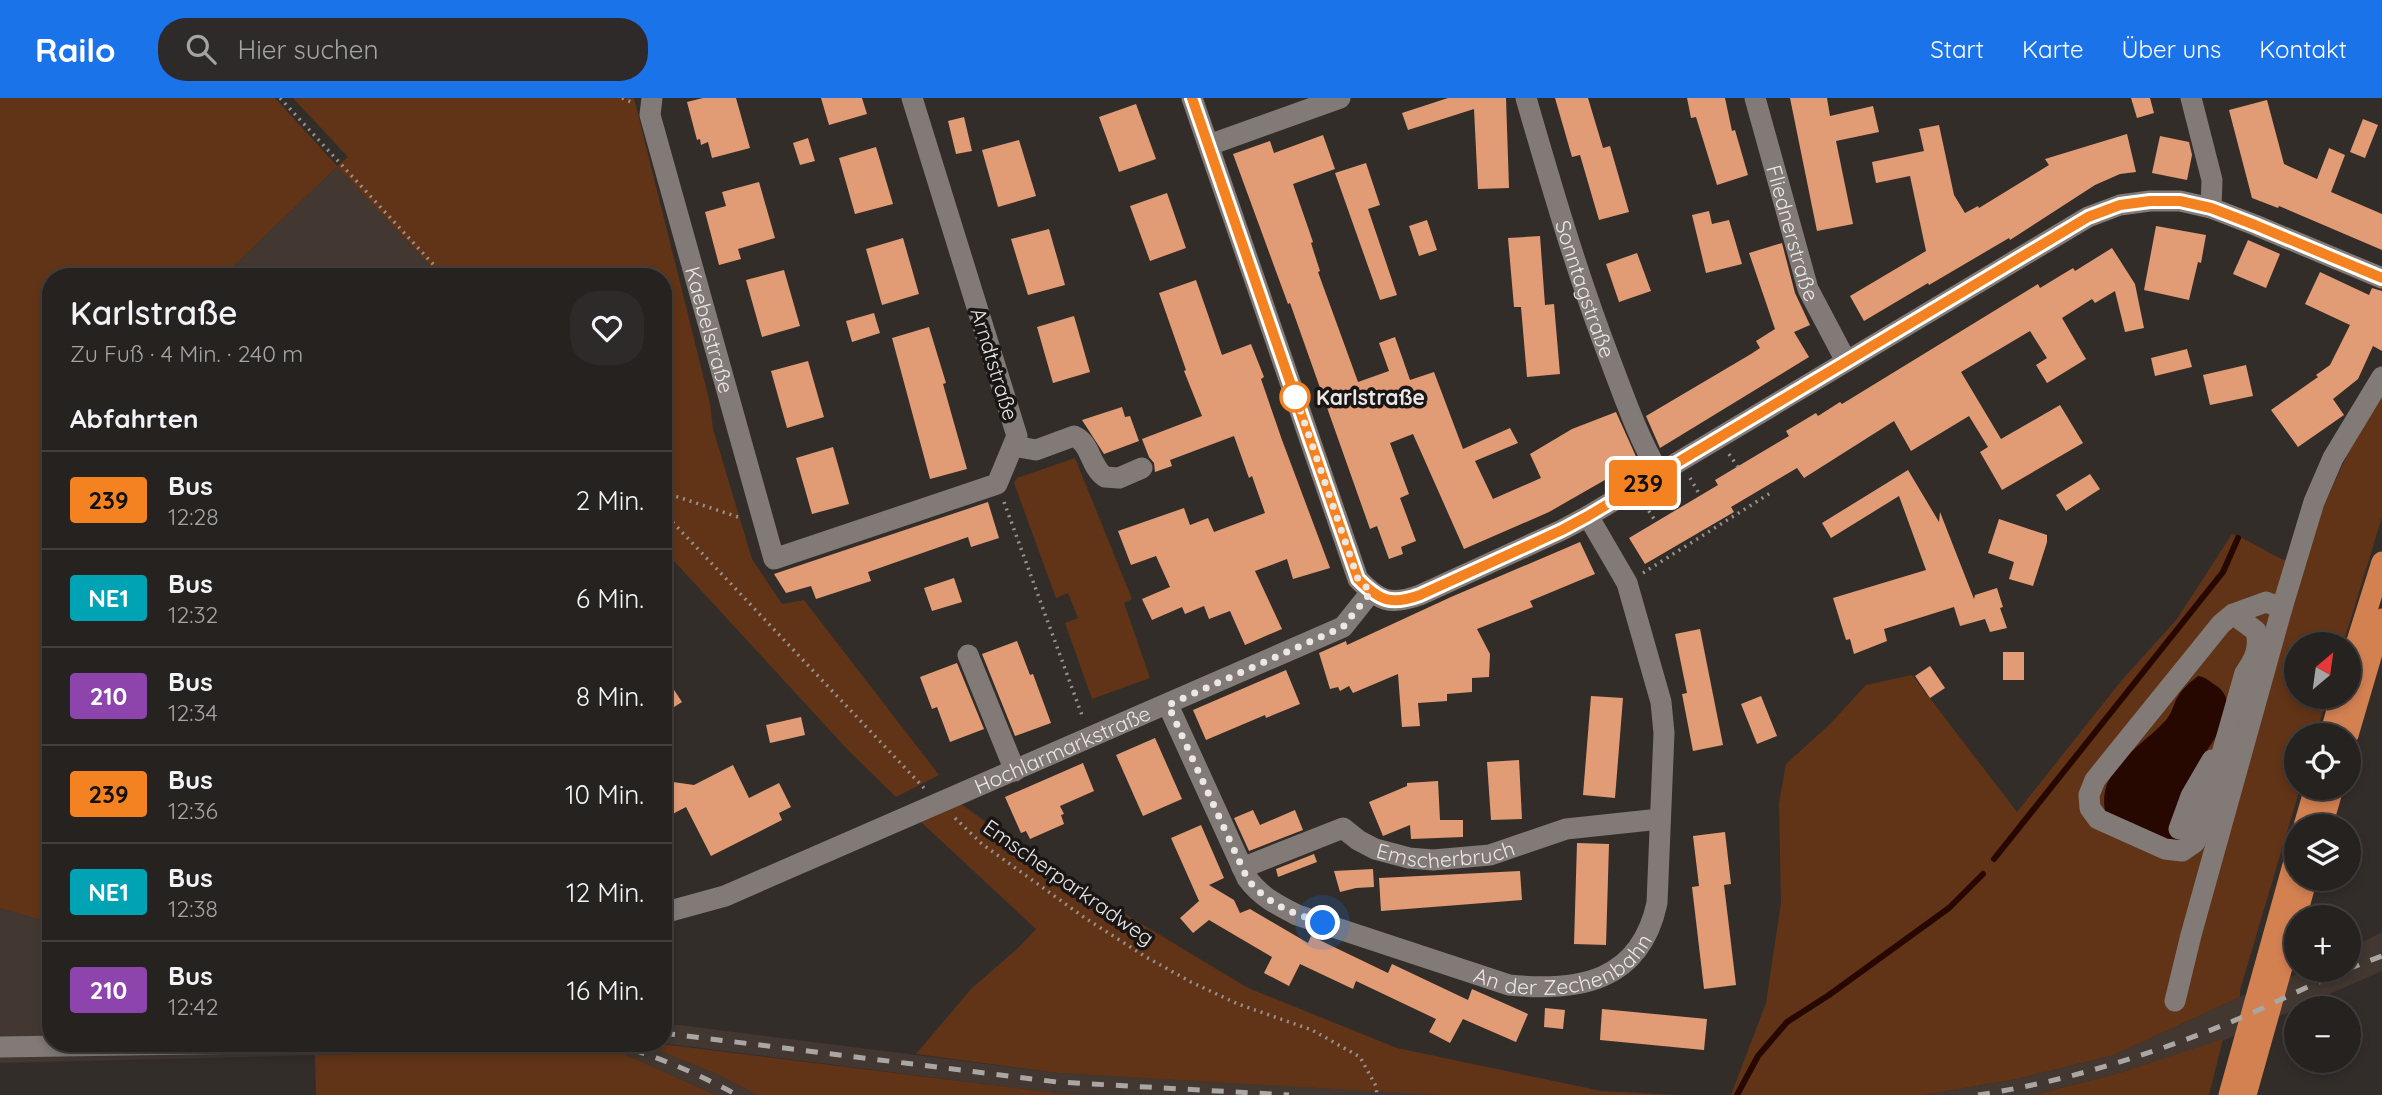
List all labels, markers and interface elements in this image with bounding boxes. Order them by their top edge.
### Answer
search box [158,18,648,81]
text: Railo [35,29,116,70]
icon: search [182,30,220,68]
text: Hier suchen [238,33,379,66]
text: Start [1930,34,1984,64]
text: Karte [2022,34,2083,64]
text: Über uns [2121,34,2221,64]
text: Kontakt [2259,34,2347,64]
street label: Fliednerstraße [1761,162,1825,306]
street label: Sonntagstraße [1550,217,1621,361]
street label: Kaebelstraße [680,263,740,396]
button: heart [570,291,644,365]
text: Karlstraße [70,292,238,333]
street label: Arndtstraße [966,305,1024,423]
text: Zu Fuß · 4 Min. · 240 m [70,339,303,368]
marker: Karlstraße [1280,382,1310,412]
place label: Karlstraße [1316,384,1425,410]
text: Abfahrten [70,402,199,435]
line badge: 239 [1603,460,1683,506]
text: 239 [1623,468,1663,498]
text: Bus [168,469,213,502]
text: 2 Min. [576,484,644,517]
text: 239 [88,485,129,515]
text: 12:28 [168,502,219,531]
text: Bus [168,567,213,600]
text: 6 Min. [576,582,644,615]
text: NE1 [88,583,129,613]
text: 12:32 [168,600,218,629]
north arrow [2284,632,2361,709]
map controls [2284,632,2361,1073]
text: Bus [168,665,213,698]
text: 8 Min. [576,680,644,713]
text: 210 [90,681,127,711]
text: 12:34 [168,698,218,727]
street label: Hochlarmarkstraße [970,699,1154,799]
button: locate [2284,723,2361,800]
text: Bus [168,763,213,796]
text: 10 Min. [565,778,644,811]
text: 239 [88,779,129,809]
text: 12:36 [168,796,218,825]
street label: Emscherparkradweg [979,813,1159,951]
button: layers [2284,814,2361,891]
street label: Emscherbruch [1374,835,1518,873]
text: Bus [168,861,213,894]
text: 12 Min. [566,876,644,909]
text: NE1 [88,877,129,907]
text: 12:38 [168,894,218,923]
your location [1305,905,1340,940]
button: + [2284,905,2361,982]
street label: An der Zechenbahn [1471,929,1657,1000]
text: Bus [168,959,213,992]
text: 16 Min. [566,974,644,1007]
text: 210 [90,975,127,1005]
text: 12:42 [168,992,218,1021]
button: − [2284,996,2361,1073]

